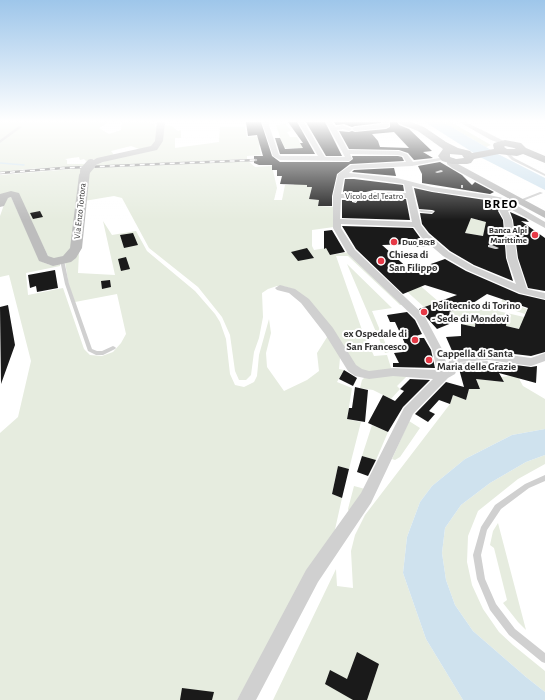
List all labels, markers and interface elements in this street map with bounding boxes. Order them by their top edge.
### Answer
street label: Via Enzo Tortora [72,182,88,240]
street label: Vicolo del Teatro [345,191,403,201]
district label: BREO [484,196,518,212]
place label: Banca Alpi Marittime [489,225,527,246]
marker: Banca Alpi Marittime [530,230,540,240]
marker: Duo B&B [389,237,399,247]
place label: Duo B&B [402,237,435,247]
place label: Chiesa di San Filippo [389,248,437,274]
marker: Chiesa di San Filippo [376,256,386,266]
place label: Politecnico di Torino - Sede di Mondovì [432,299,520,325]
marker: Politecnico di Torino - Sede di Mondovì [419,307,429,317]
place label: ex Ospedale di San Francesco [343,327,407,353]
marker: ex Ospedale di San Francesco [410,335,420,345]
place label: Cappella di Santa Maria delle Grazie [437,347,516,373]
marker: Cappella di Santa Maria delle Grazie [424,355,434,365]

